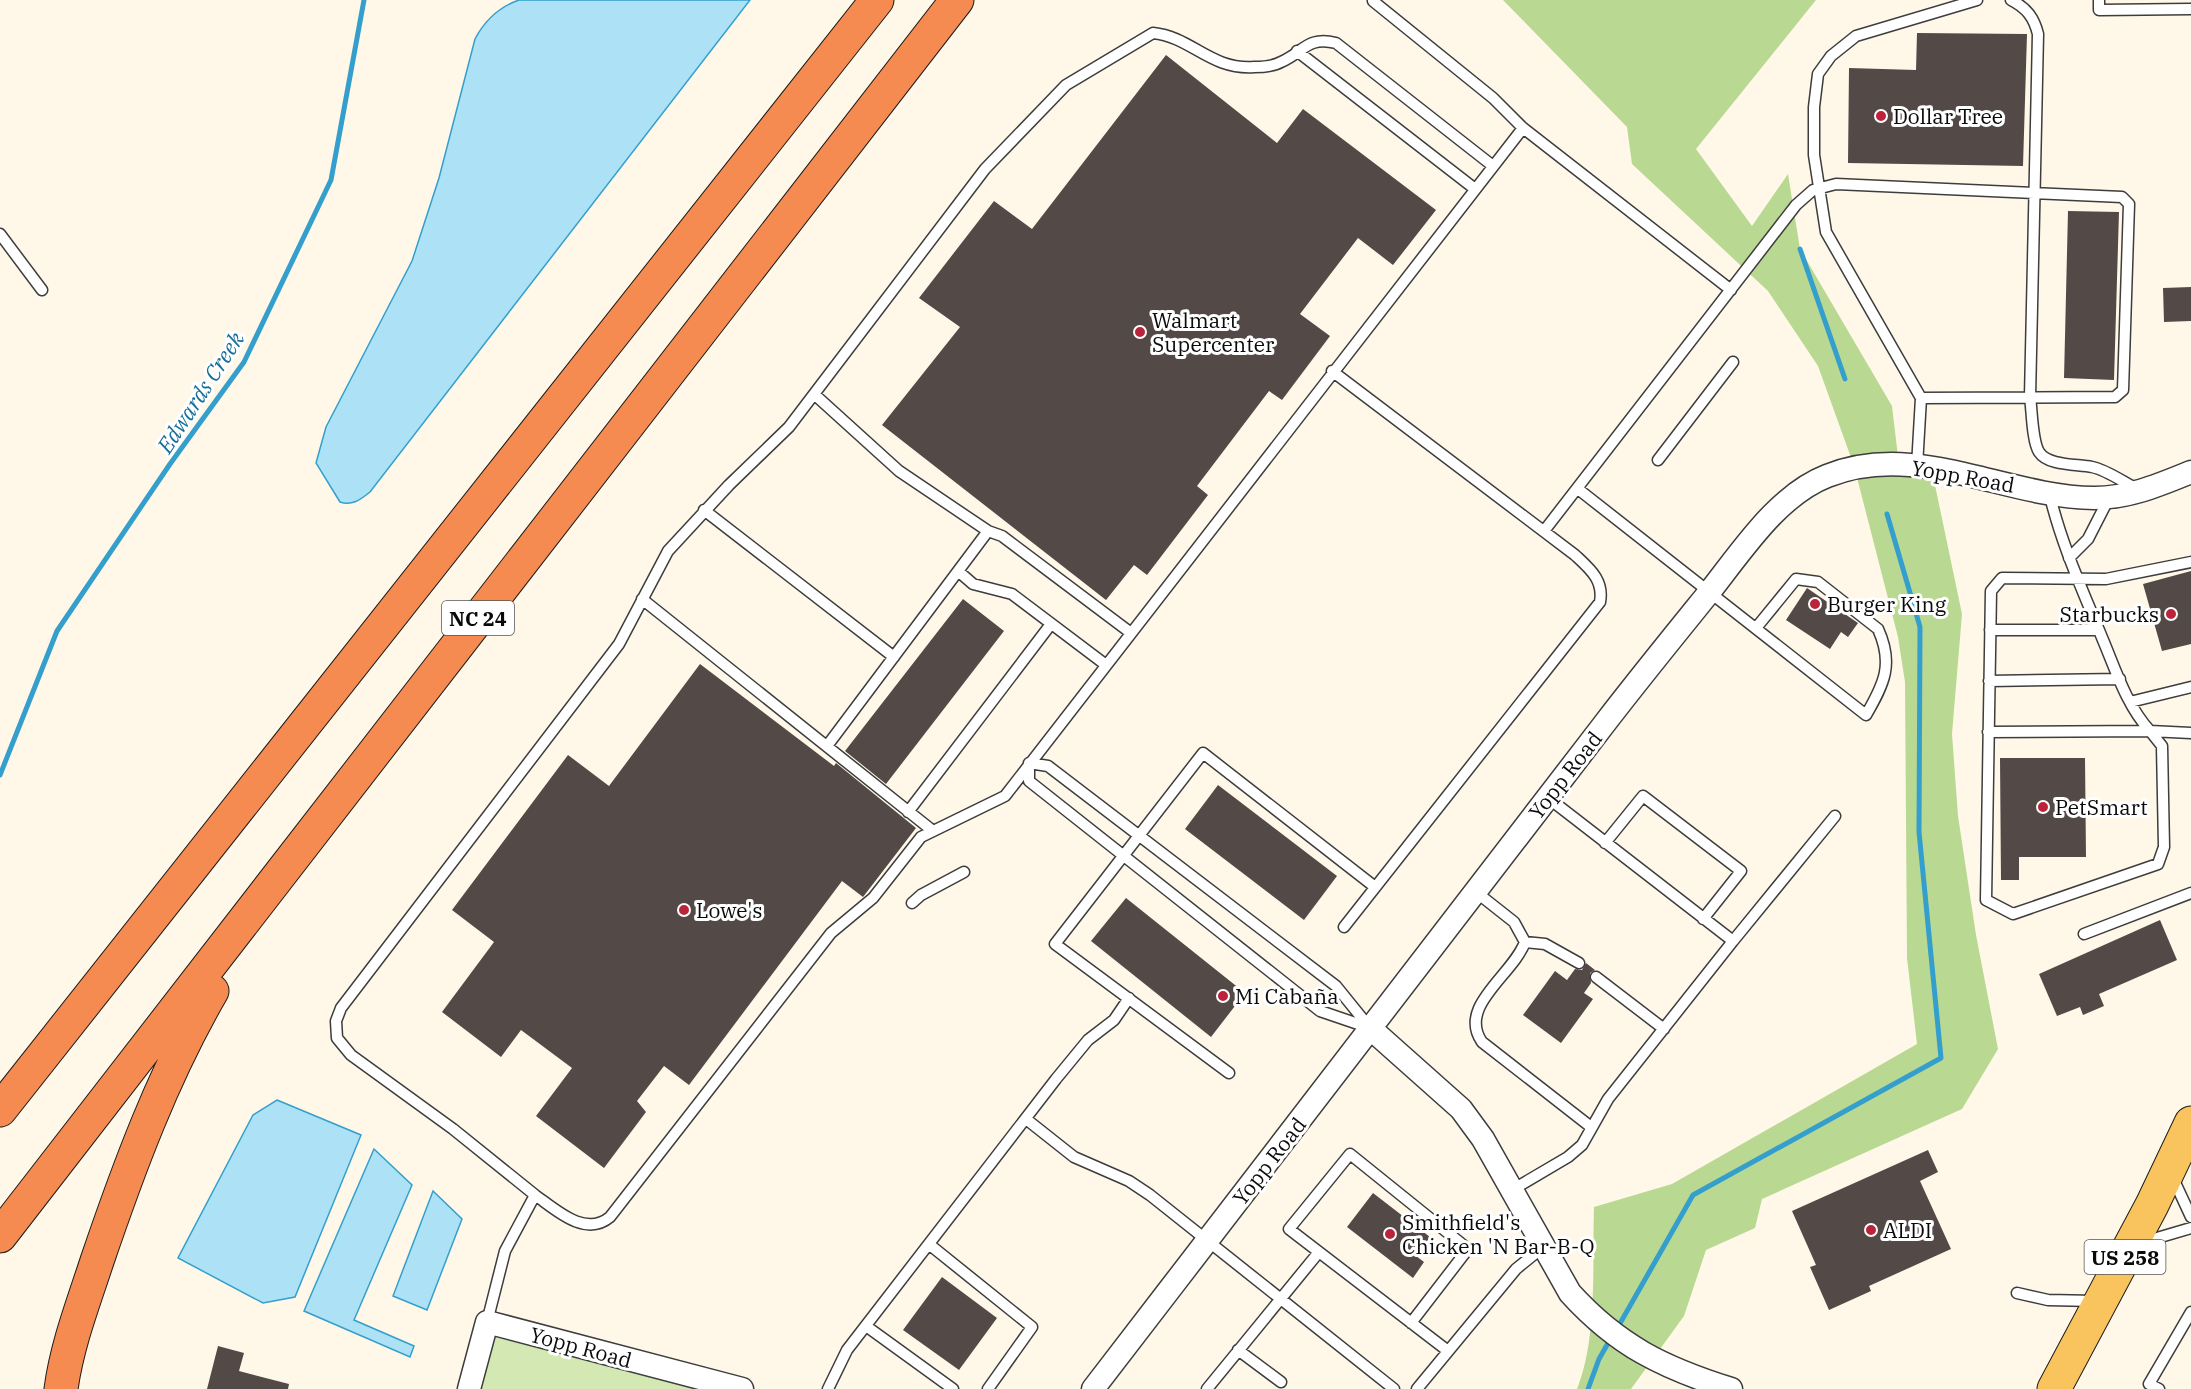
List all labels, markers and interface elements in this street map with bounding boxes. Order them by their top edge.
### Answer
place label: Dollar Tree [1893,102,2003,130]
marker: Dollar Tree [1874,109,1888,123]
place label: Walmart Supercenter [1152,306,1275,358]
water label: Edwards Creek [149,325,250,459]
marker: Walmart Supercenter [1133,325,1147,339]
street label: Yopp Road [1909,453,2017,499]
place label: Burger King [1827,590,1947,618]
marker: Burger King [1808,597,1822,611]
place label: Starbucks [2060,600,2159,628]
road number: NC 24 [442,601,514,635]
marker: Starbucks [2164,607,2178,621]
street label: Yopp Road [1522,725,1608,825]
place label: PetSmart [2055,793,2148,821]
marker: PetSmart [2036,800,2050,814]
place label: Lowe's [696,896,763,924]
marker: Lowe's [677,903,691,917]
place label: Mi Cabaña [1235,982,1339,1010]
marker: Mi Cabaña [1216,989,1230,1003]
street label: Yopp Road [1226,1111,1312,1211]
place label: Smithfield's Chicken 'N Bar-B-Q [1402,1208,1595,1260]
place label: ALDI [1883,1216,1932,1244]
marker: ALDI [1864,1223,1878,1237]
marker: Smithfield's Chicken 'N Bar-B-Q [1383,1227,1397,1241]
road number: US 258 [2084,1240,2166,1274]
street label: Yopp Road [527,1320,635,1374]

